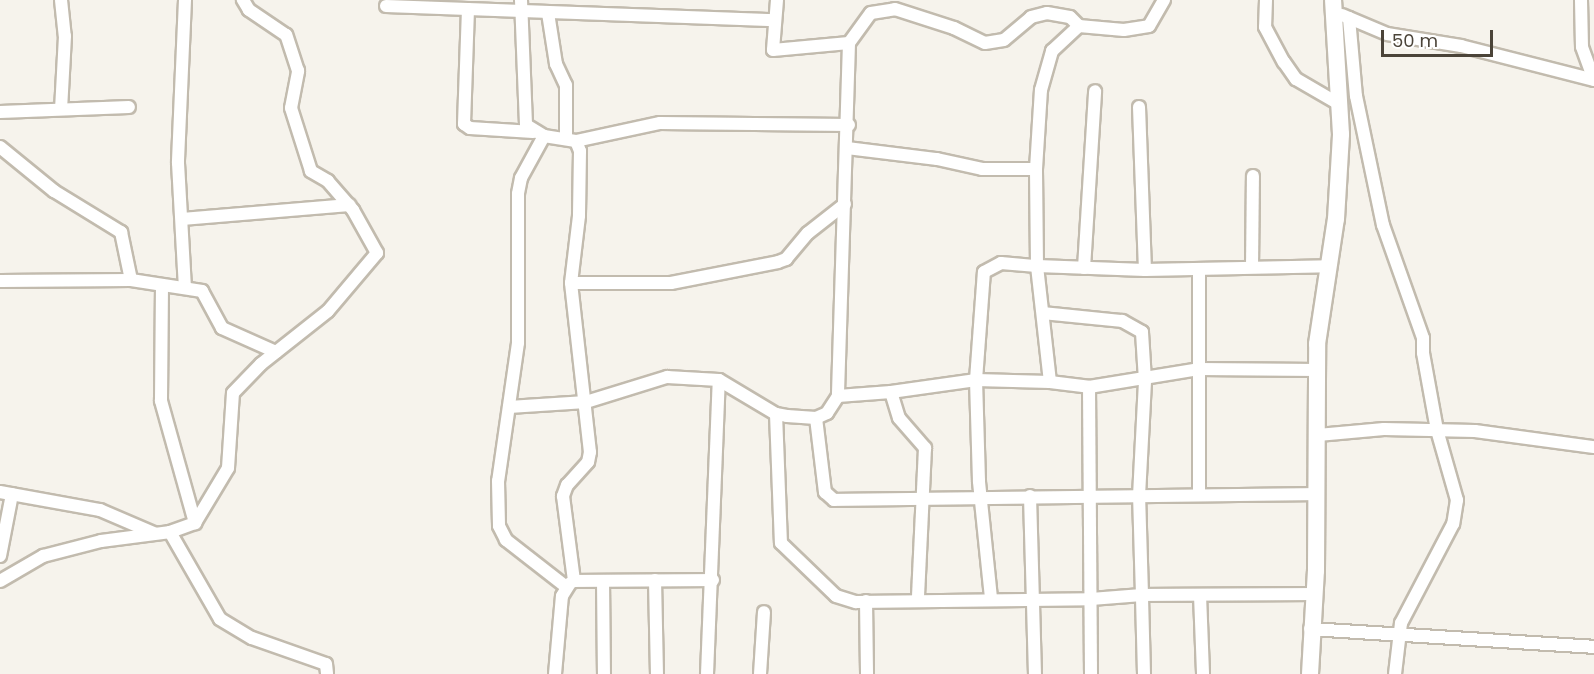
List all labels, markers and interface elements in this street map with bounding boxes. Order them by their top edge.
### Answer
scale bar [1384,18,1496,56]
text: 50 m [1392,28,1438,53]

